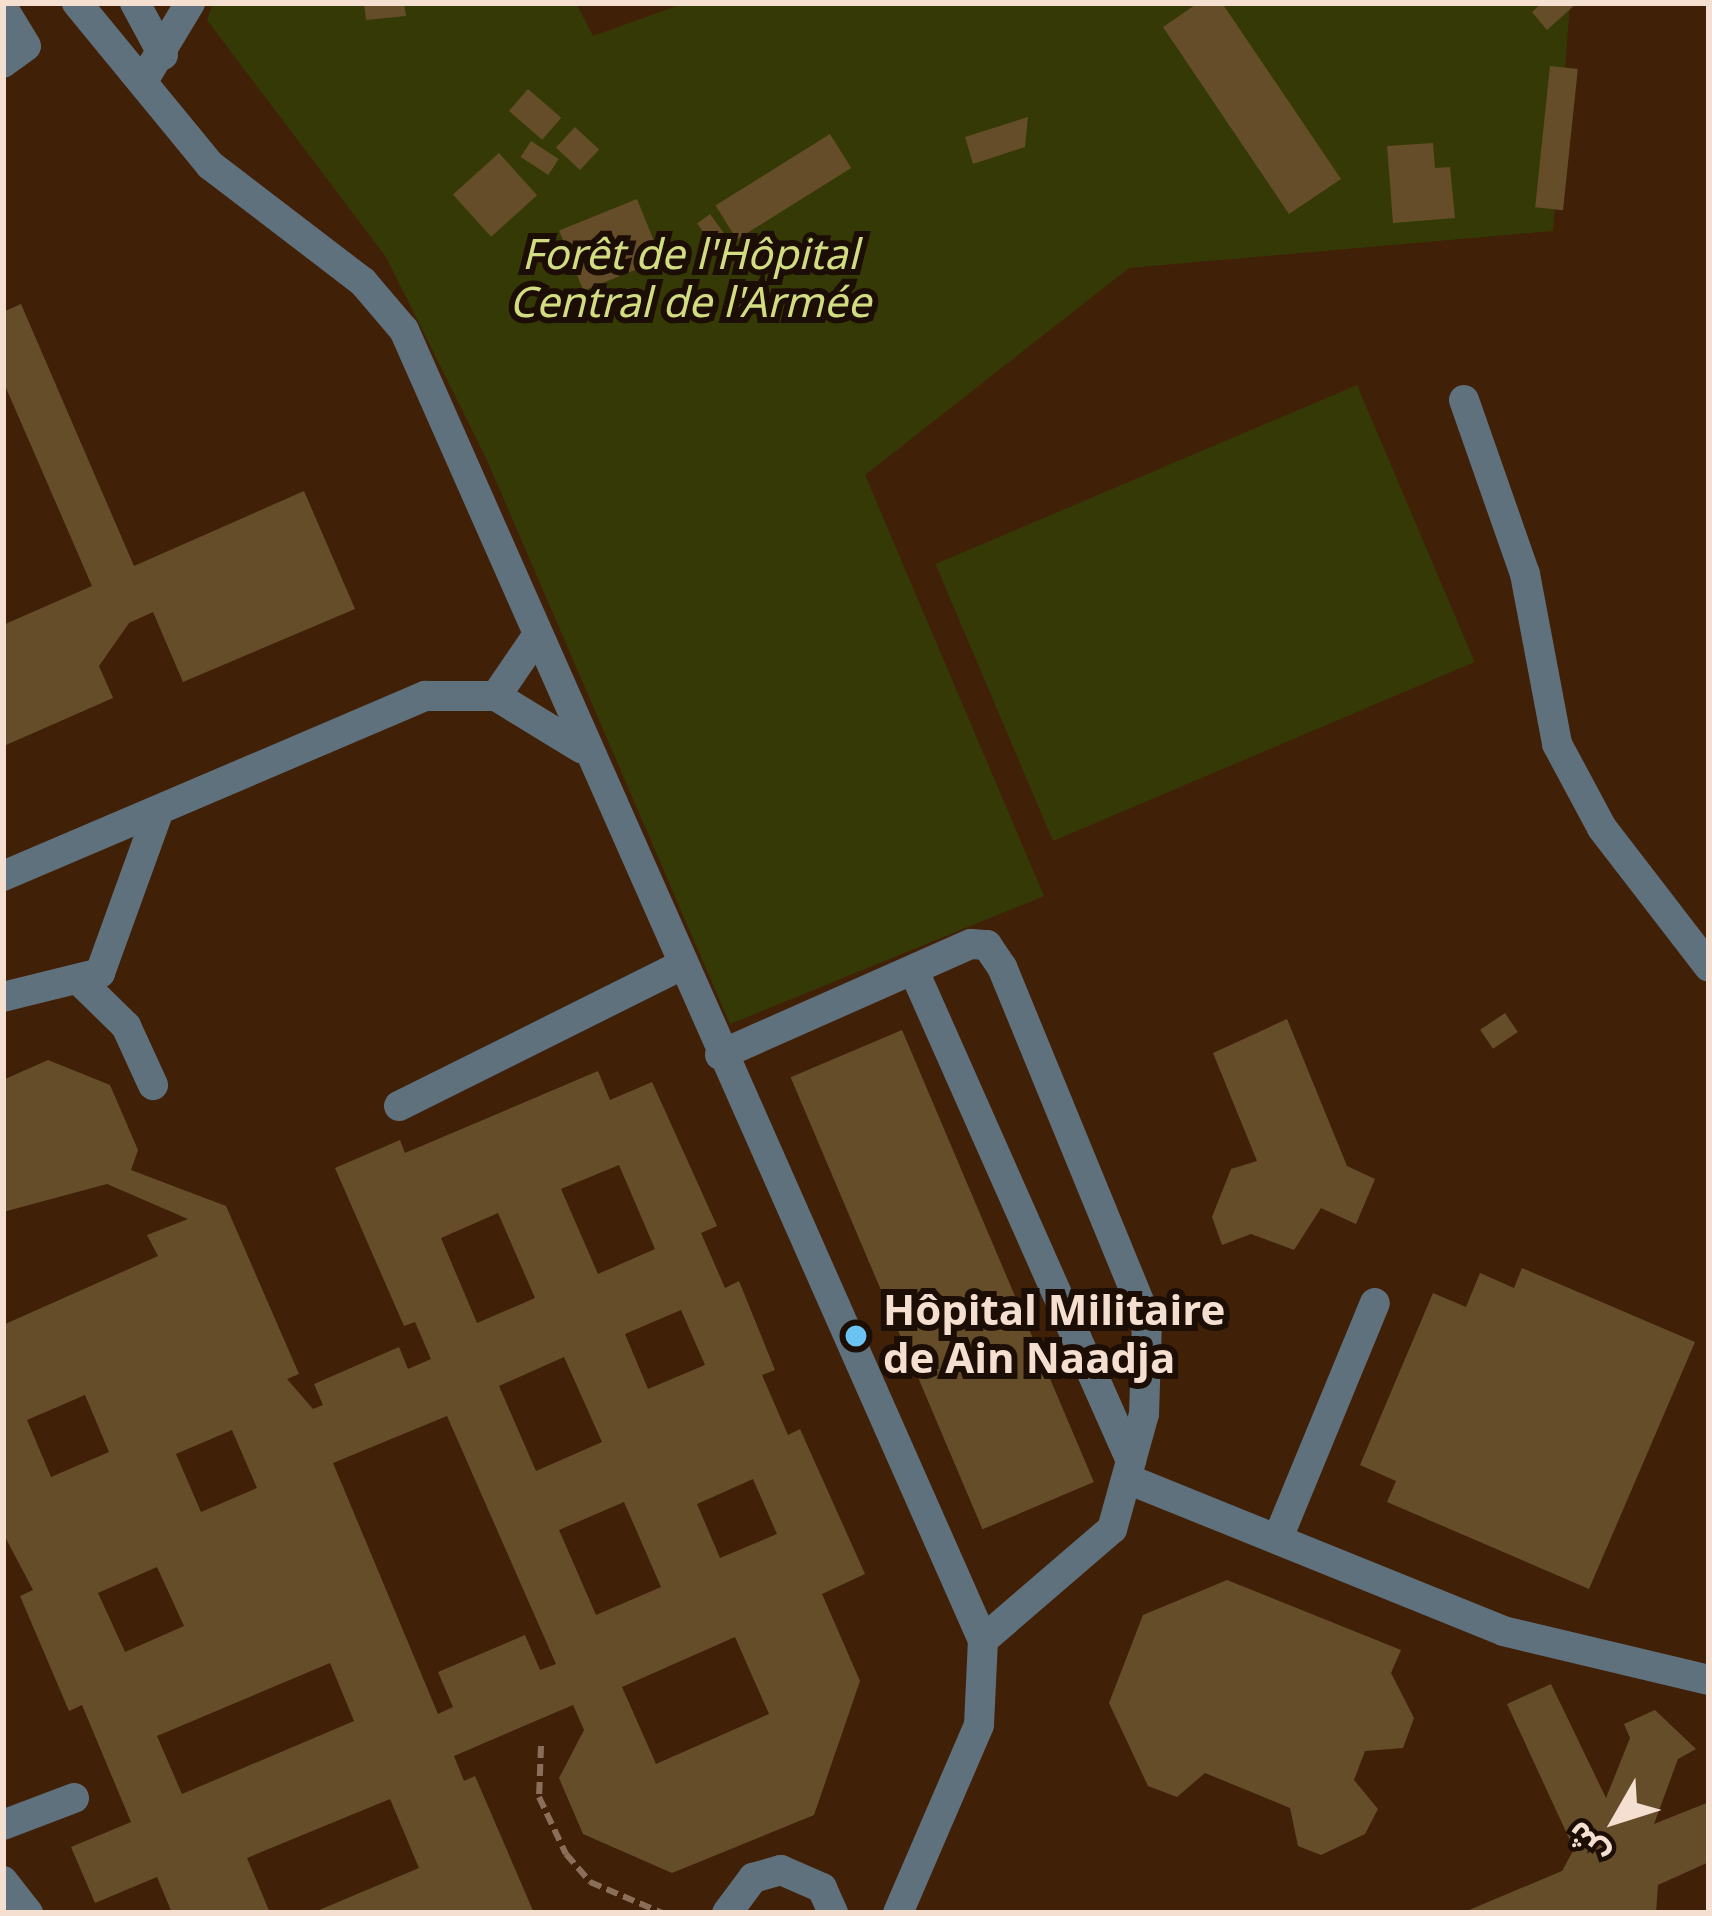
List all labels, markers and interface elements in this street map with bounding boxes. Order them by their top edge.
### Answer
park label: Forêt de l'Hôpital Central de l'Armée [509,231,871,330]
place label: Hôpital Militaire de Ain Naadja [883,1287,1225,1386]
marker: Hôpital Militaire de Ain Naadja [840,1320,872,1352]
north arrow [1556,1760,1676,1880]
text: ش [1547,1804,1629,1882]

